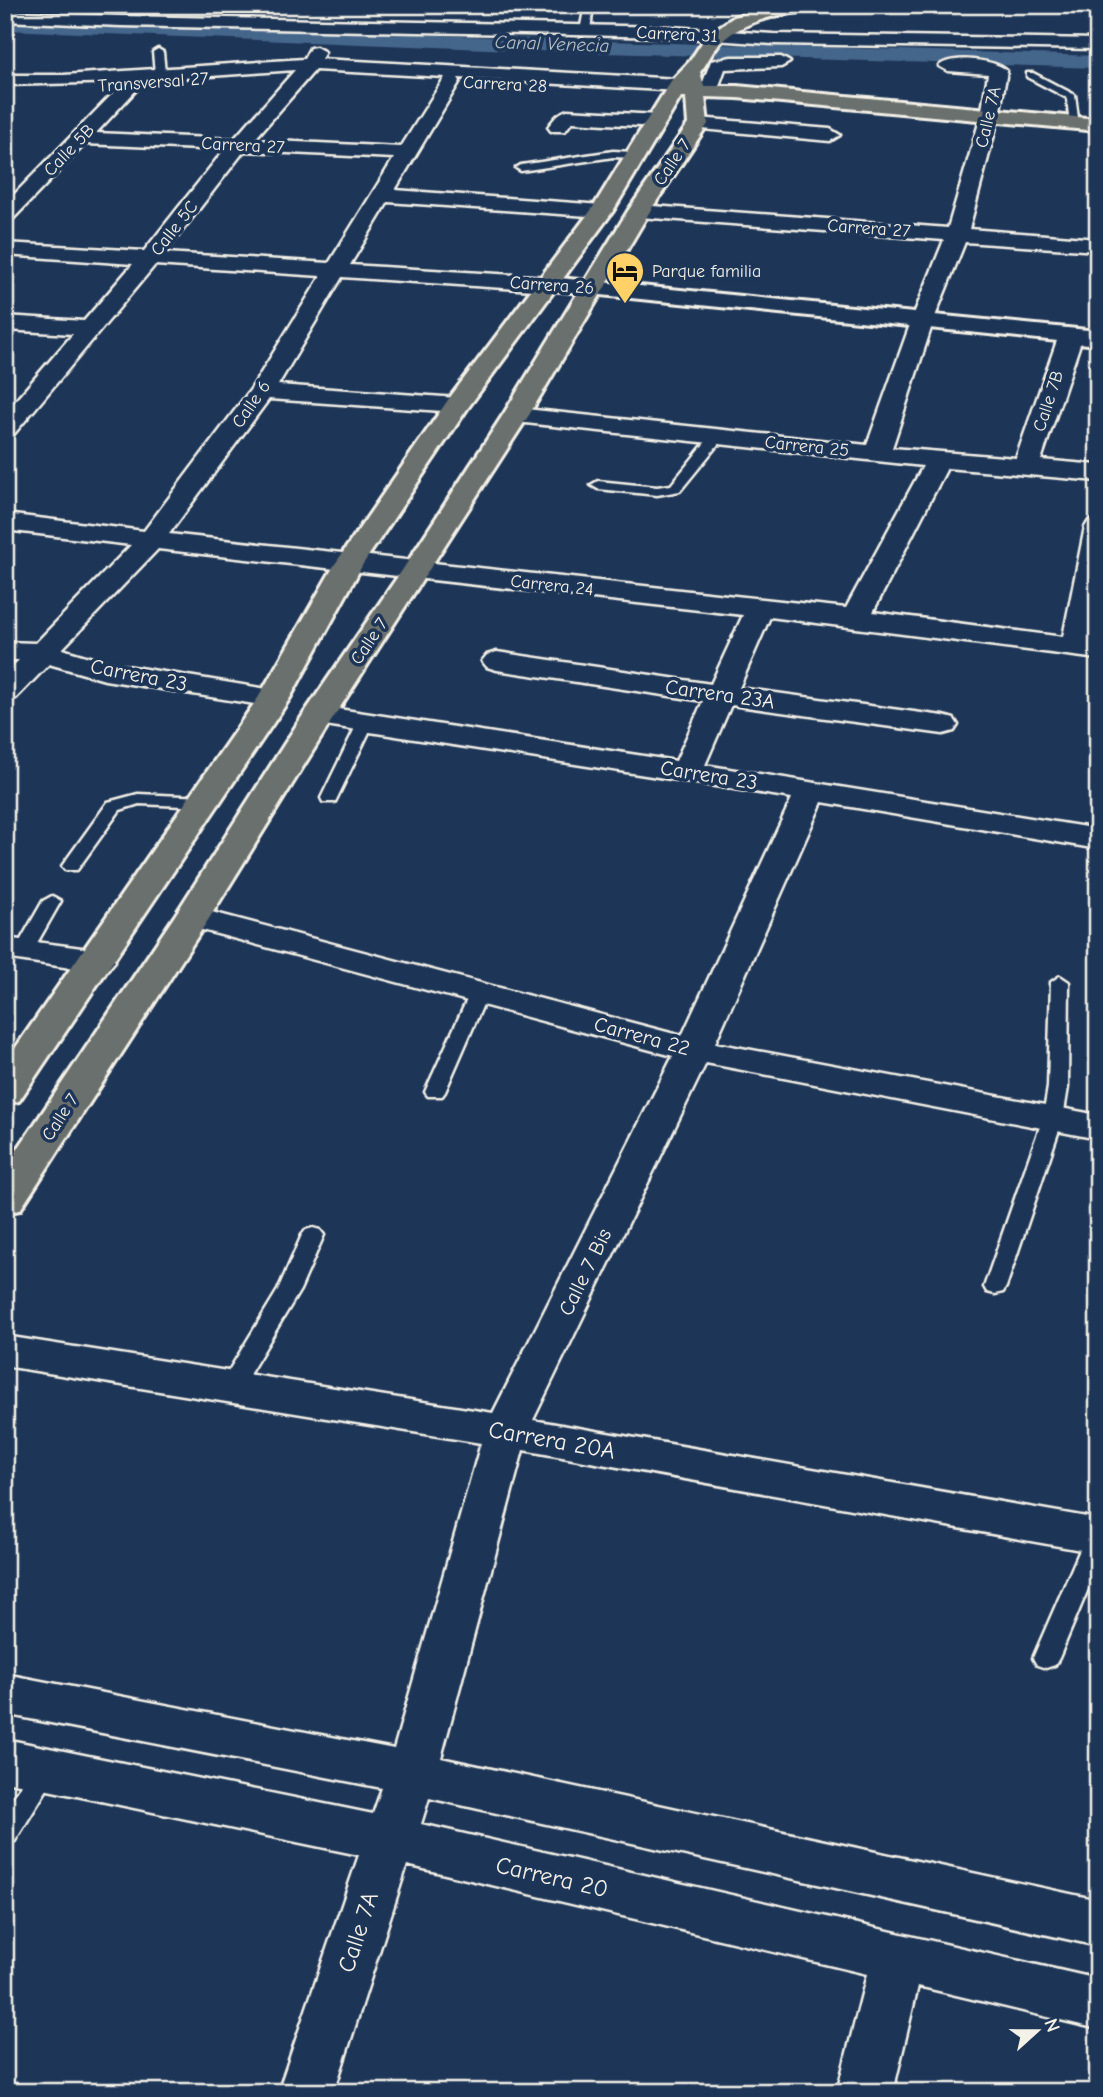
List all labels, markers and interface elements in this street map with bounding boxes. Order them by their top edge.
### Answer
street label: Carrera 31 [636,22,718,47]
water label: Canal Venecia [494,31,610,57]
street label: Transversal 27 [97,68,210,97]
street label: Carrera 28 [462,72,548,97]
street label: Calle 7A [971,84,1006,150]
street label: Calle 5B [40,120,99,181]
street label: Carrera 27 [201,133,286,158]
street label: Calle 7 [649,135,696,190]
street label: Calle 5C [146,197,202,260]
street label: Carrera 27 [827,215,912,242]
hotel icon: Parque familia [604,250,646,305]
place label: Parque familia [652,261,761,282]
street label: Carrera 26 [509,272,595,299]
street label: Calle 7B [1029,368,1068,434]
street label: Calle 6 [228,377,275,432]
street label: Carrera 25 [764,432,850,461]
street label: Carrera 24 [509,571,595,600]
street label: Calle 7 [346,614,393,669]
street label: Carrera 23 [89,654,189,696]
street label: Carrera 23A [664,674,776,714]
street label: Carrera 23 [659,755,759,795]
street label: Carrera 22 [591,1012,693,1060]
street label: Calle 7 [38,1089,84,1145]
street label: Calle 7 Bis [554,1225,616,1319]
street label: Carrera 20A [486,1415,618,1465]
street label: Carrera 20 [493,1850,611,1904]
street label: Calle 7A [332,1888,384,1976]
north arrow [1002,1996,1072,2066]
text: N [1039,2016,1064,2035]

